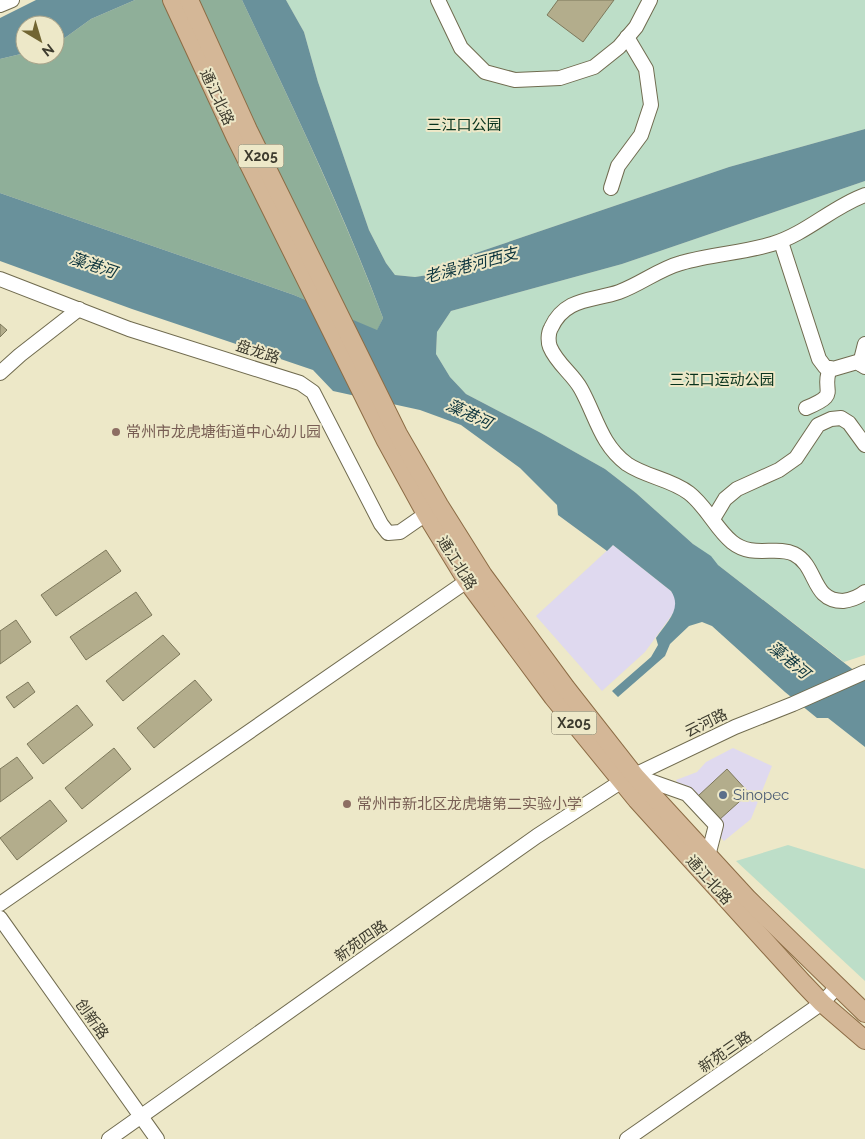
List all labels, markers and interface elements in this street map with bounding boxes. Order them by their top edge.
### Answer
north arrow [15,15,65,65]
text: N [39,41,57,60]
street label: 通江北路 [196,66,238,128]
park label: 三江口公园 [426,116,502,134]
road number: X205 [238,144,284,168]
water label: 老澡港河西支 [422,243,522,287]
water label: 藻港河 [67,248,122,283]
street label: 盘龙路 [234,336,282,368]
park label: 三江口运动公园 [669,371,775,389]
water label: 藻港河 [443,395,497,434]
place label: 常州市龙虎塘街道中心幼儿园 [126,423,321,441]
marker: 常州市龙虎塘街道中心幼儿园 [110,426,122,438]
street label: 通江北路 [433,533,481,593]
water label: 藻港河 [765,637,816,685]
street label: 云河路 [682,705,730,741]
road number: X205 [552,711,596,734]
place label: Sinopec [733,786,789,804]
marker: Sinopec [717,789,729,801]
place label: 常州市新北区龙虎塘第二实验小学 [357,795,582,813]
marker: 常州市新北区龙虎塘第二实验小学 [341,798,353,810]
street label: 通江北路 [682,852,736,908]
street label: 新苑四路 [331,916,391,966]
street label: 创新路 [72,995,112,1043]
street label: 新苑三路 [695,1027,755,1077]

